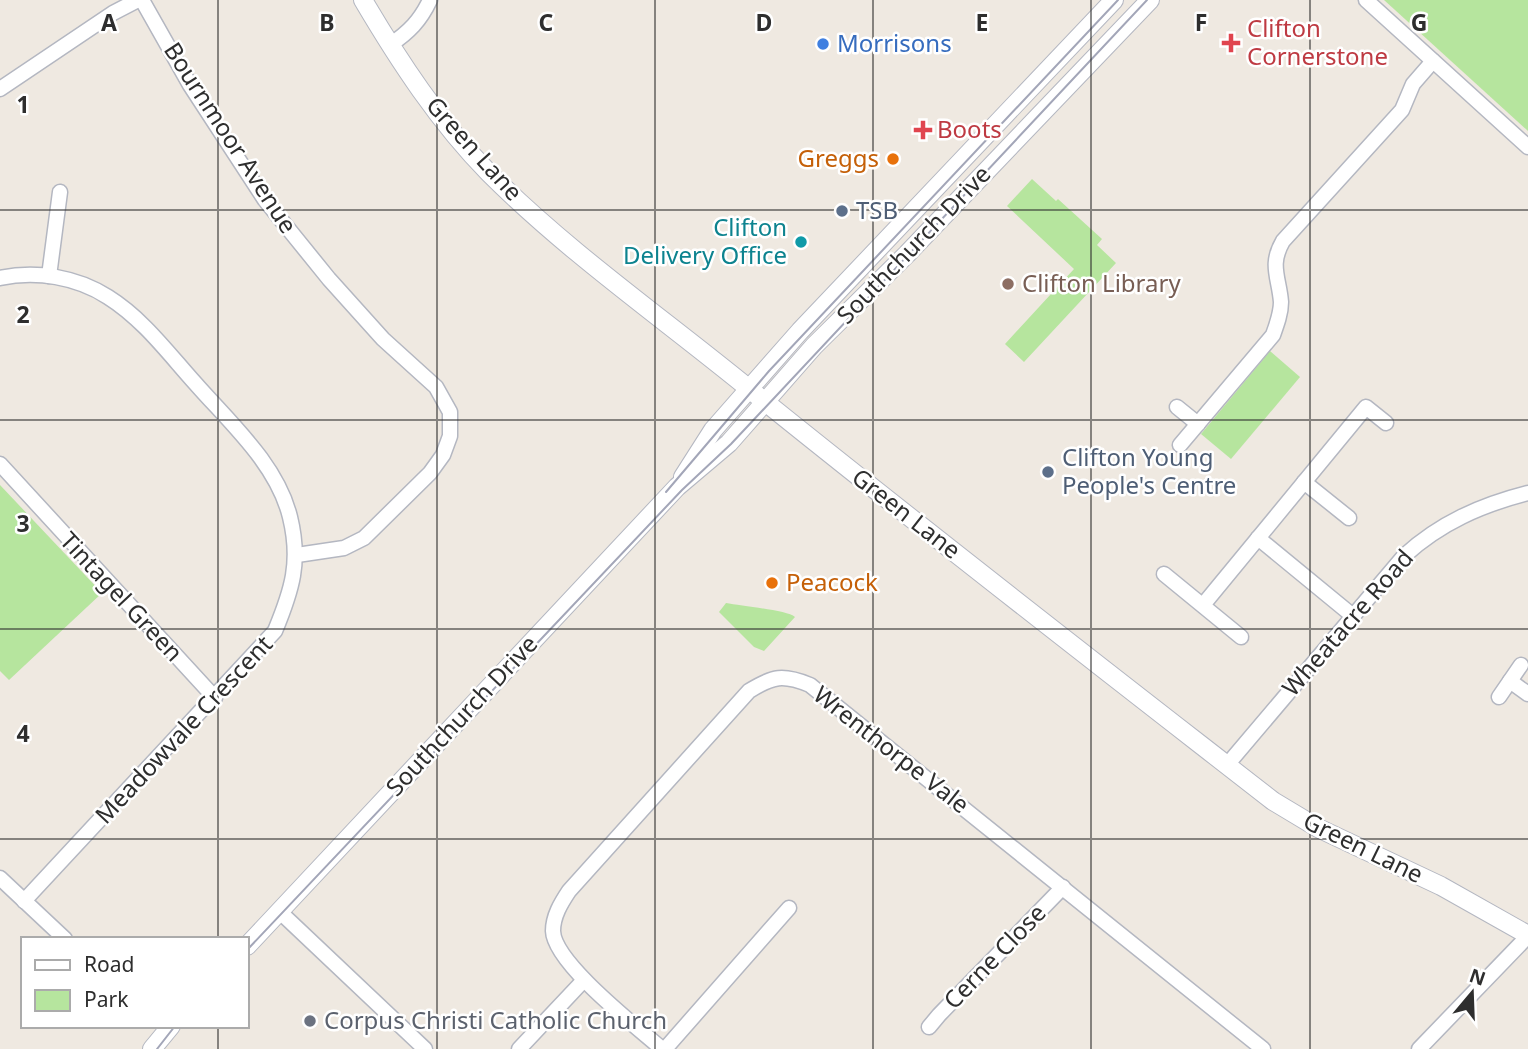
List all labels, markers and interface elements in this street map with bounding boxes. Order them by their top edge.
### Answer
text: A [101,6,117,38]
text: B [319,6,335,38]
text: C [539,6,554,38]
text: D [756,6,772,38]
text: E [976,6,988,38]
text: F [1195,6,1207,38]
text: G [1411,6,1427,38]
place label: Clifton Cornerstone [1247,11,1388,72]
place label: Morrisons [837,26,952,59]
marker: Clifton Cornerstone [1221,33,1241,53]
street label: Bournmoor Avenue [157,35,305,239]
marker: Morrisons [815,36,831,52]
text: 1 [16,88,30,120]
street label: Green Lane [420,89,531,207]
place label: Boots [937,112,1002,145]
marker: Boots [915,122,931,138]
place label: Greggs [798,141,879,174]
marker: Greggs [885,151,901,167]
street label: Southchurch Drive [829,157,997,330]
place label: TSB [856,193,898,226]
marker: TSB [834,203,850,219]
place label: Clifton Delivery Office [623,210,787,271]
marker: Clifton Delivery Office [793,234,809,250]
place label: Clifton Library [1022,266,1181,299]
marker: Clifton Library [1000,276,1016,292]
text: 2 [16,298,30,330]
place label: Clifton Young People's Centre [1062,440,1236,501]
street label: Green Lane [846,460,968,566]
marker: Clifton Young People's Centre [1040,464,1056,480]
text: 3 [16,507,30,539]
street label: Tintagel Green [53,524,191,668]
street label: Wheatacre Road [1274,541,1420,703]
place label: Peacock [786,565,878,598]
marker: Peacock [764,575,780,591]
street label: Meadowvale Crescent [87,627,279,830]
street label: Southchurch Drive [378,627,544,803]
street label: Wrenthorpe Vale [807,677,977,820]
text: 4 [16,717,30,749]
street label: Green Lane [1298,803,1429,890]
street label: Cerne Close [935,896,1052,1016]
legend [21,937,248,1028]
text: Road [84,950,134,978]
north arrow [1437,958,1507,1028]
text: N [1466,962,1489,992]
text: Park [84,985,129,1013]
place label: Corpus Christi Catholic Church [324,1003,667,1036]
marker: Corpus Christi Catholic Church [302,1013,318,1029]

